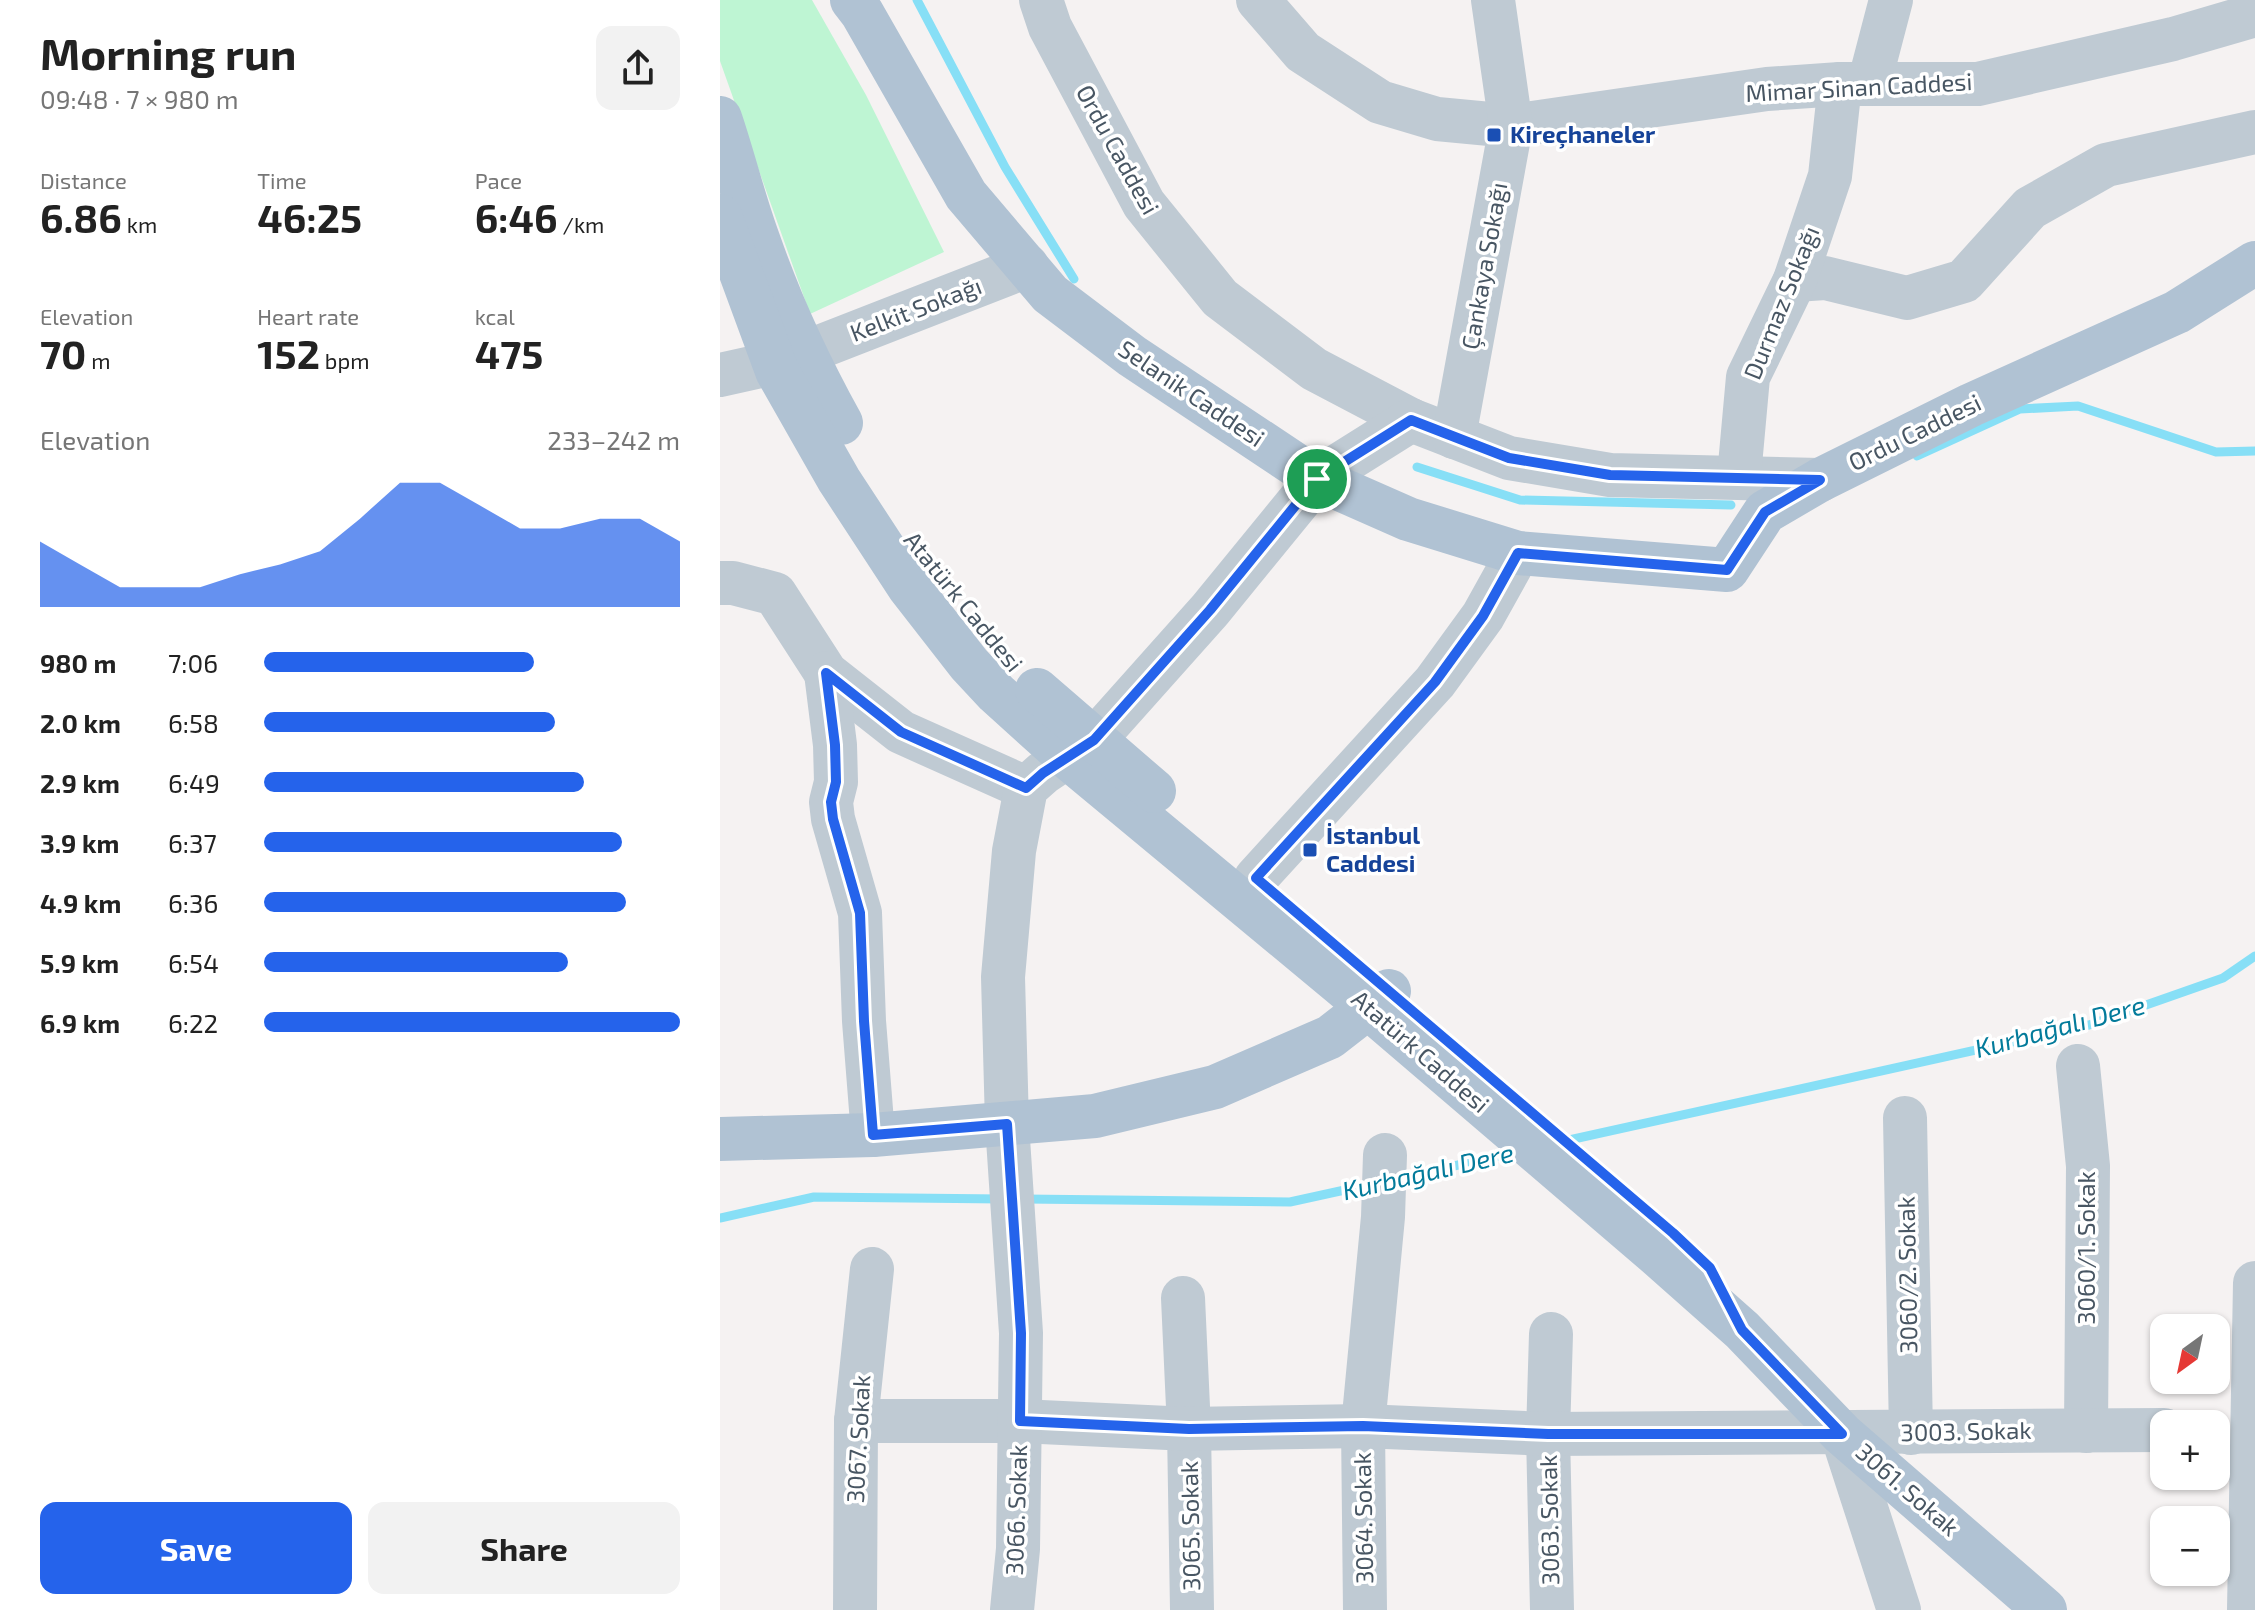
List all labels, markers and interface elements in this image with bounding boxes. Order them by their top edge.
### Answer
text: Morning run [40,26,296,79]
button: share [596,26,680,110]
street label: Mimar Sinan Caddesi [1745,66,1973,107]
street label: Ordu Caddesi [1071,79,1166,219]
text: 09:48 · 7 × 980 m [40,83,239,114]
place label: Kireçhaneler [1510,119,1656,149]
marker: Kireçhaneler [1485,126,1503,144]
text: Distance [40,167,127,193]
text: Time [257,167,307,193]
text: Pace [475,167,522,193]
street label: Çankaya Sokağı [1455,180,1513,352]
text: 6.86 [40,193,122,241]
text: 46:25 [257,193,362,241]
text: 6:46 [475,193,558,241]
text: km [122,211,157,237]
text: /km [558,211,604,237]
street label: Durmaz Sokağı [1737,221,1825,383]
street label: Kelkit Sokağı [846,270,985,347]
text: Elevation [40,303,133,329]
text: Heart rate [257,303,359,329]
text: kcal [475,303,515,329]
text: 70 [40,329,86,377]
text: 152 [257,329,320,377]
text: 475 [475,329,543,377]
street label: Selanik Caddesi [1114,333,1270,452]
text: m [86,347,111,373]
text: bpm [320,347,369,373]
street label: Ordu Caddesi [1843,387,1985,476]
text: Elevation [40,424,150,455]
text: 233–242 m [547,424,680,455]
pin [1283,445,1351,513]
icon: arrive [1295,457,1339,501]
street label: Atatürk Caddesi [899,525,1030,677]
text: 980 m [40,647,116,678]
text: 7:06 [168,647,218,678]
text: 2.0 km [40,707,121,738]
text: 6:58 [168,707,219,738]
text: 2.9 km [40,767,120,798]
text: 6:49 [168,767,220,798]
place label: İstanbul Caddesi̇ [1326,820,1420,877]
text: 3.9 km [40,827,119,858]
text: 6:37 [168,827,217,858]
marker: İstanbul Caddesi̇ [1301,841,1319,859]
text: 4.9 km [40,887,121,918]
text: 6:36 [168,887,218,918]
text: 5.9 km [40,947,119,978]
text: 6:54 [168,947,219,978]
street label: Atatürk Caddesi [1347,983,1495,1118]
water label: Kurbağalı Dere [1971,988,2148,1063]
text: 6.9 km [40,1007,120,1038]
text: 6:22 [168,1007,218,1038]
water label: Kurbağalı Dere [1339,1136,1516,1205]
street label: 3060/1. Sokak [2071,1171,2100,1325]
street label: 3060/2. Sokak [1891,1196,1922,1354]
north arrow [2150,1314,2230,1394]
map controls [2150,1314,2230,1586]
street label: 3067. Sokak [840,1374,875,1504]
button: + [2150,1410,2230,1490]
street label: 3003. Sokak [1900,1415,2032,1446]
street label: 3061. Sokak [1851,1436,1965,1541]
street label: 3066. Sokak [999,1444,1032,1576]
street label: 3064. Sokak [1347,1452,1378,1584]
street label: 3063. Sokak [1533,1455,1564,1585]
street label: 3065. Sokak [1174,1461,1205,1591]
button: Save [40,1502,352,1594]
button: Share [368,1502,680,1594]
button: − [2150,1506,2230,1586]

